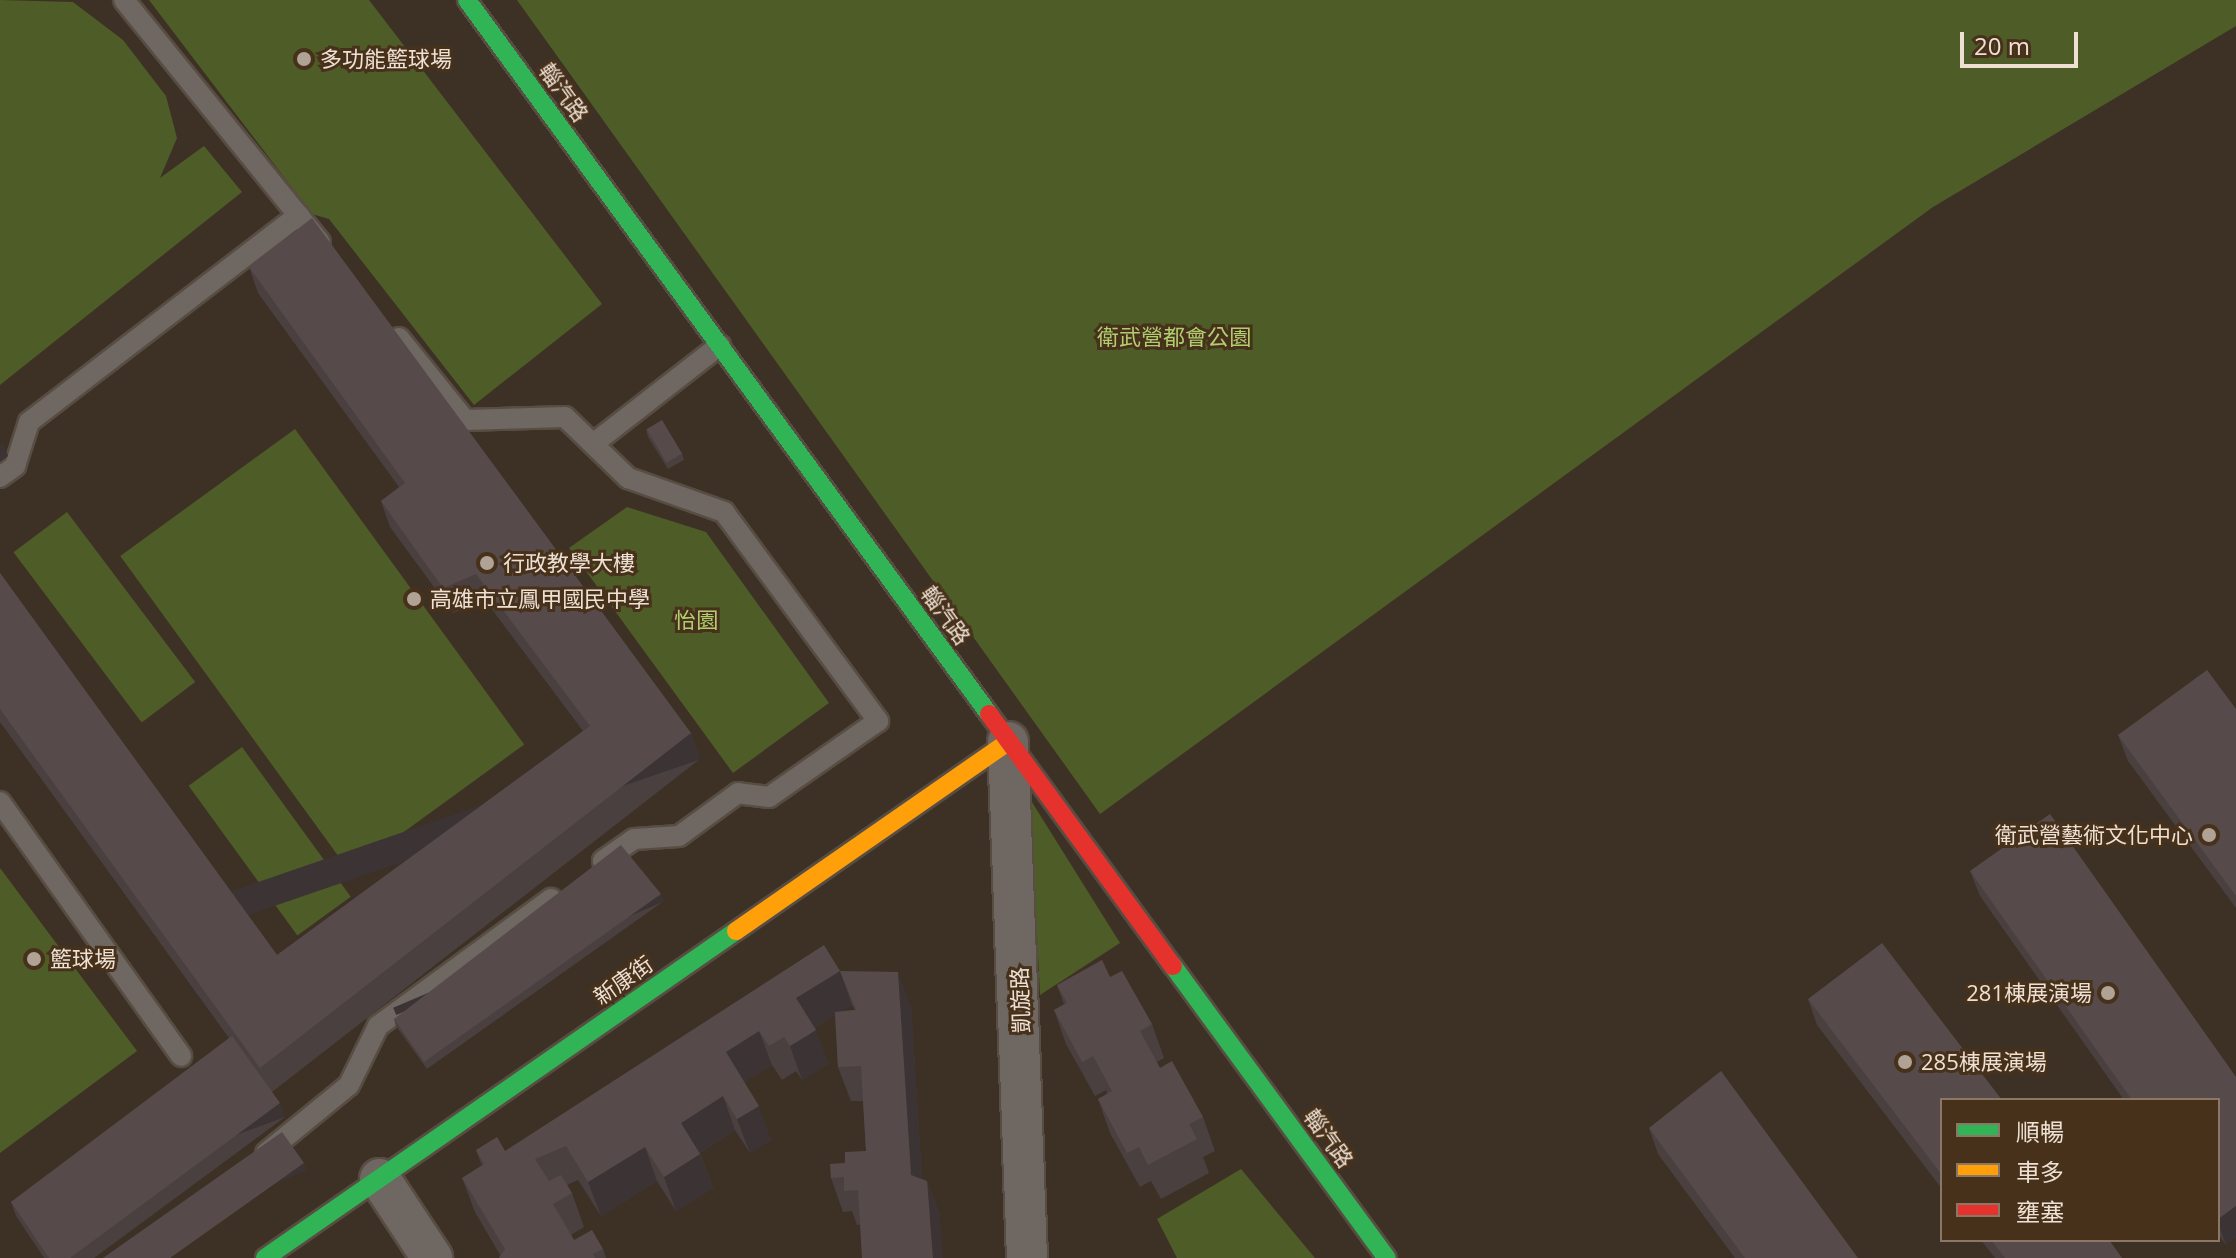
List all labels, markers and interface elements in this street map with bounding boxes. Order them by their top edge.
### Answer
scale bar [1964,16,2082,66]
text: 20 m [1974,29,2030,62]
place label: 多功能籃球場 [320,46,452,72]
marker: 多功能籃球場 [295,50,313,68]
street label: 輜汽路 [534,58,594,126]
park label: 衛武營都會公園 [1097,324,1251,350]
place label: 行政教學大樓 [503,550,635,576]
marker: 行政教學大樓 [478,554,496,572]
street label: 輜汽路 [916,581,976,649]
place label: 高雄市立鳳甲國民中學 [430,586,650,612]
marker: 高雄市立鳳甲國民中學 [405,590,423,608]
park label: 怡園 [674,607,718,633]
place label: 衛武營藝術文化中心 [1995,822,2193,848]
marker: 衛武營藝術文化中心 [2200,826,2218,844]
place label: 籃球場 [50,946,116,972]
marker: 籃球場 [25,950,43,968]
street label: 新康街 [588,950,658,1010]
street label: 凱旋路 [1006,967,1034,1033]
place label: 281棟展演場 [1966,980,2092,1006]
marker: 281棟展演場 [2099,984,2117,1002]
place label: 285棟展演場 [1921,1049,2047,1075]
marker: 285棟展演場 [1896,1053,1914,1071]
legend [1940,1098,2220,1242]
street label: 輜汽路 [1299,1104,1359,1172]
text: 順暢 [2016,1115,2064,1148]
text: 車多 [2016,1155,2064,1188]
text: 壅塞 [2016,1195,2064,1228]

